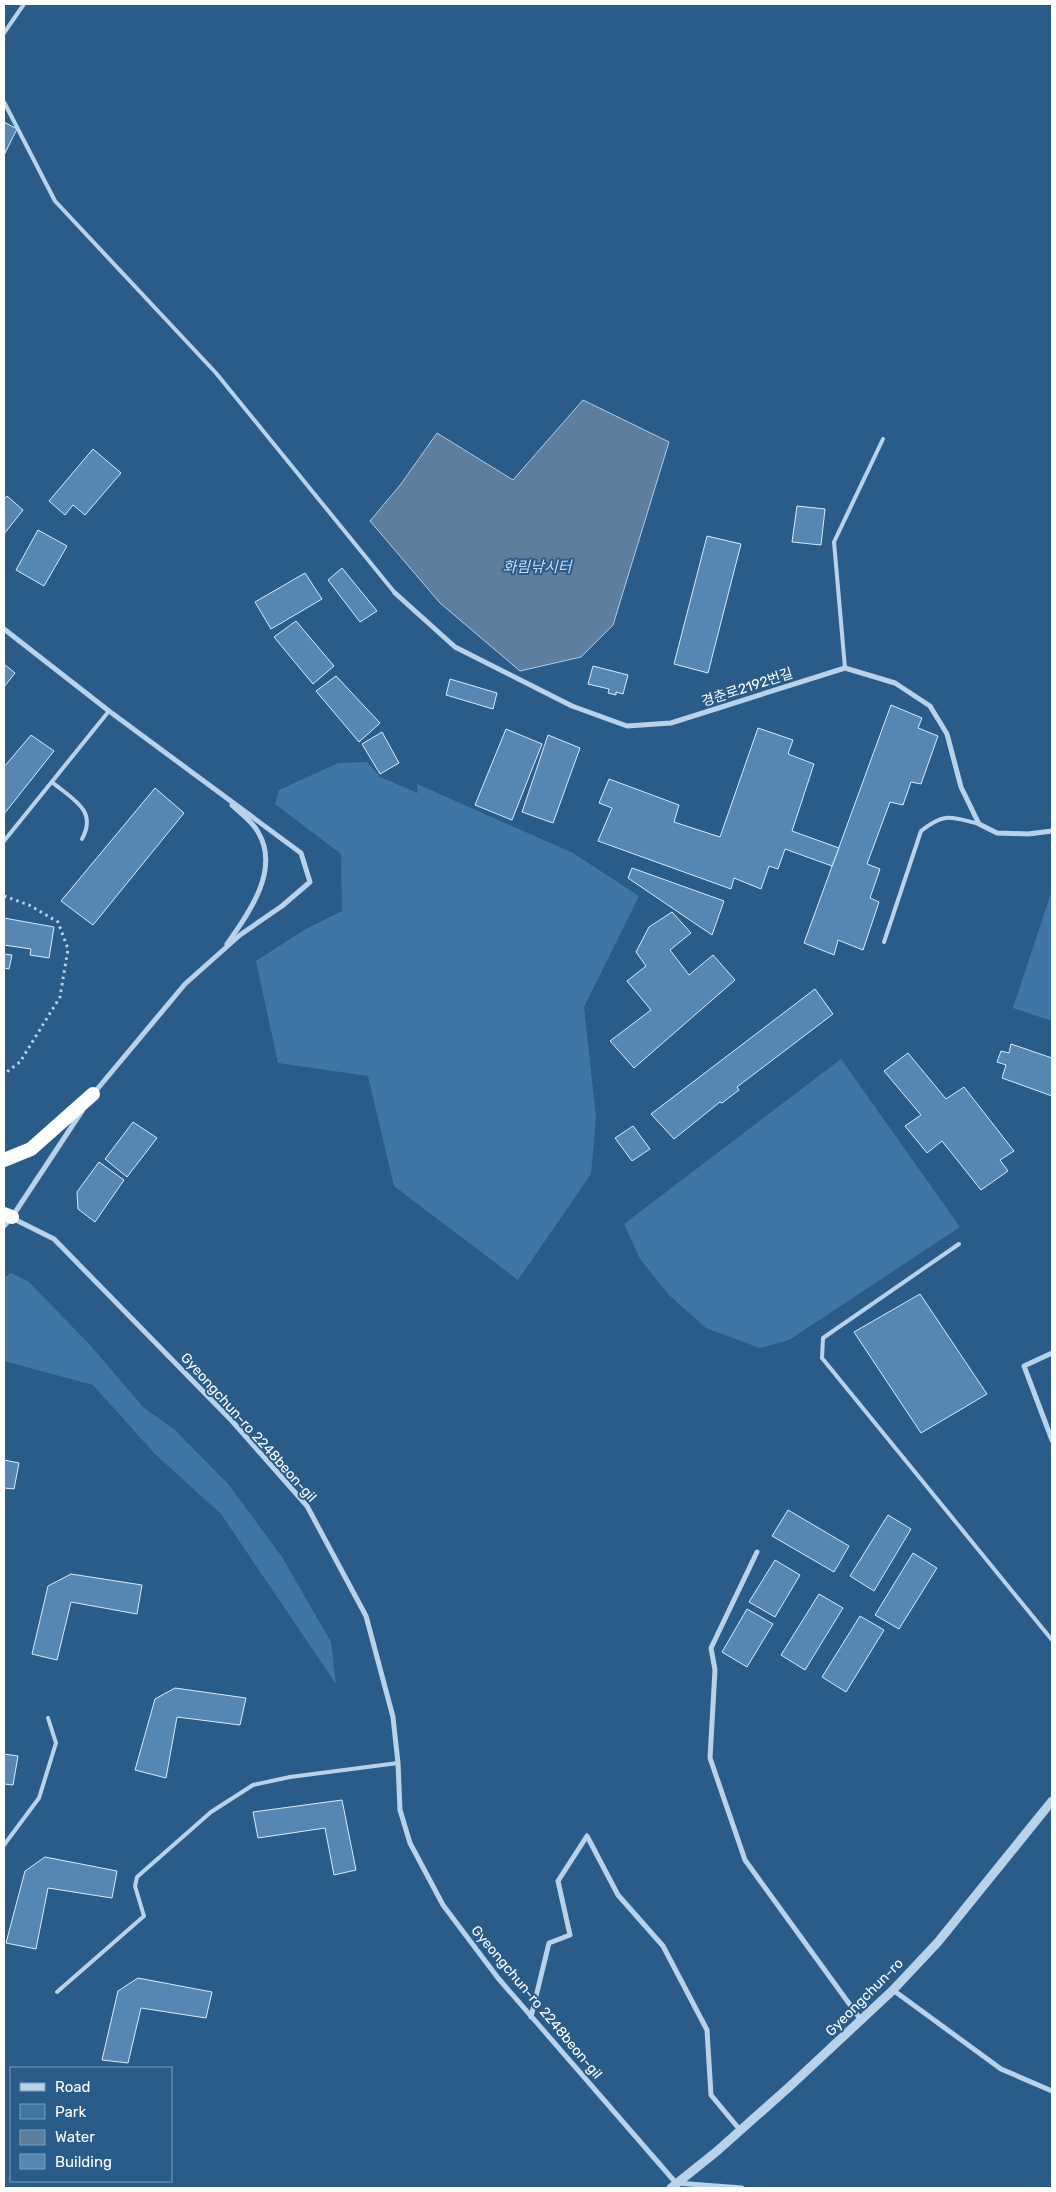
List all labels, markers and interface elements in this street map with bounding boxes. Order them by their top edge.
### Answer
water label: 화림낚시터 [502,558,574,576]
street label: 경춘로2192번길 [699,665,795,710]
street label: Gyeongchun-ro 2248beon-gil [177,1349,320,1505]
street label: Gyeongchun-ro 2248beon-gil [467,1922,606,2082]
street label: Gyeongchun-ro [822,1955,907,2040]
legend [10,2067,172,2182]
text: Road [55,2078,91,2096]
text: Park [55,2103,86,2121]
text: Water [55,2128,95,2146]
text: Building [55,2153,112,2171]

